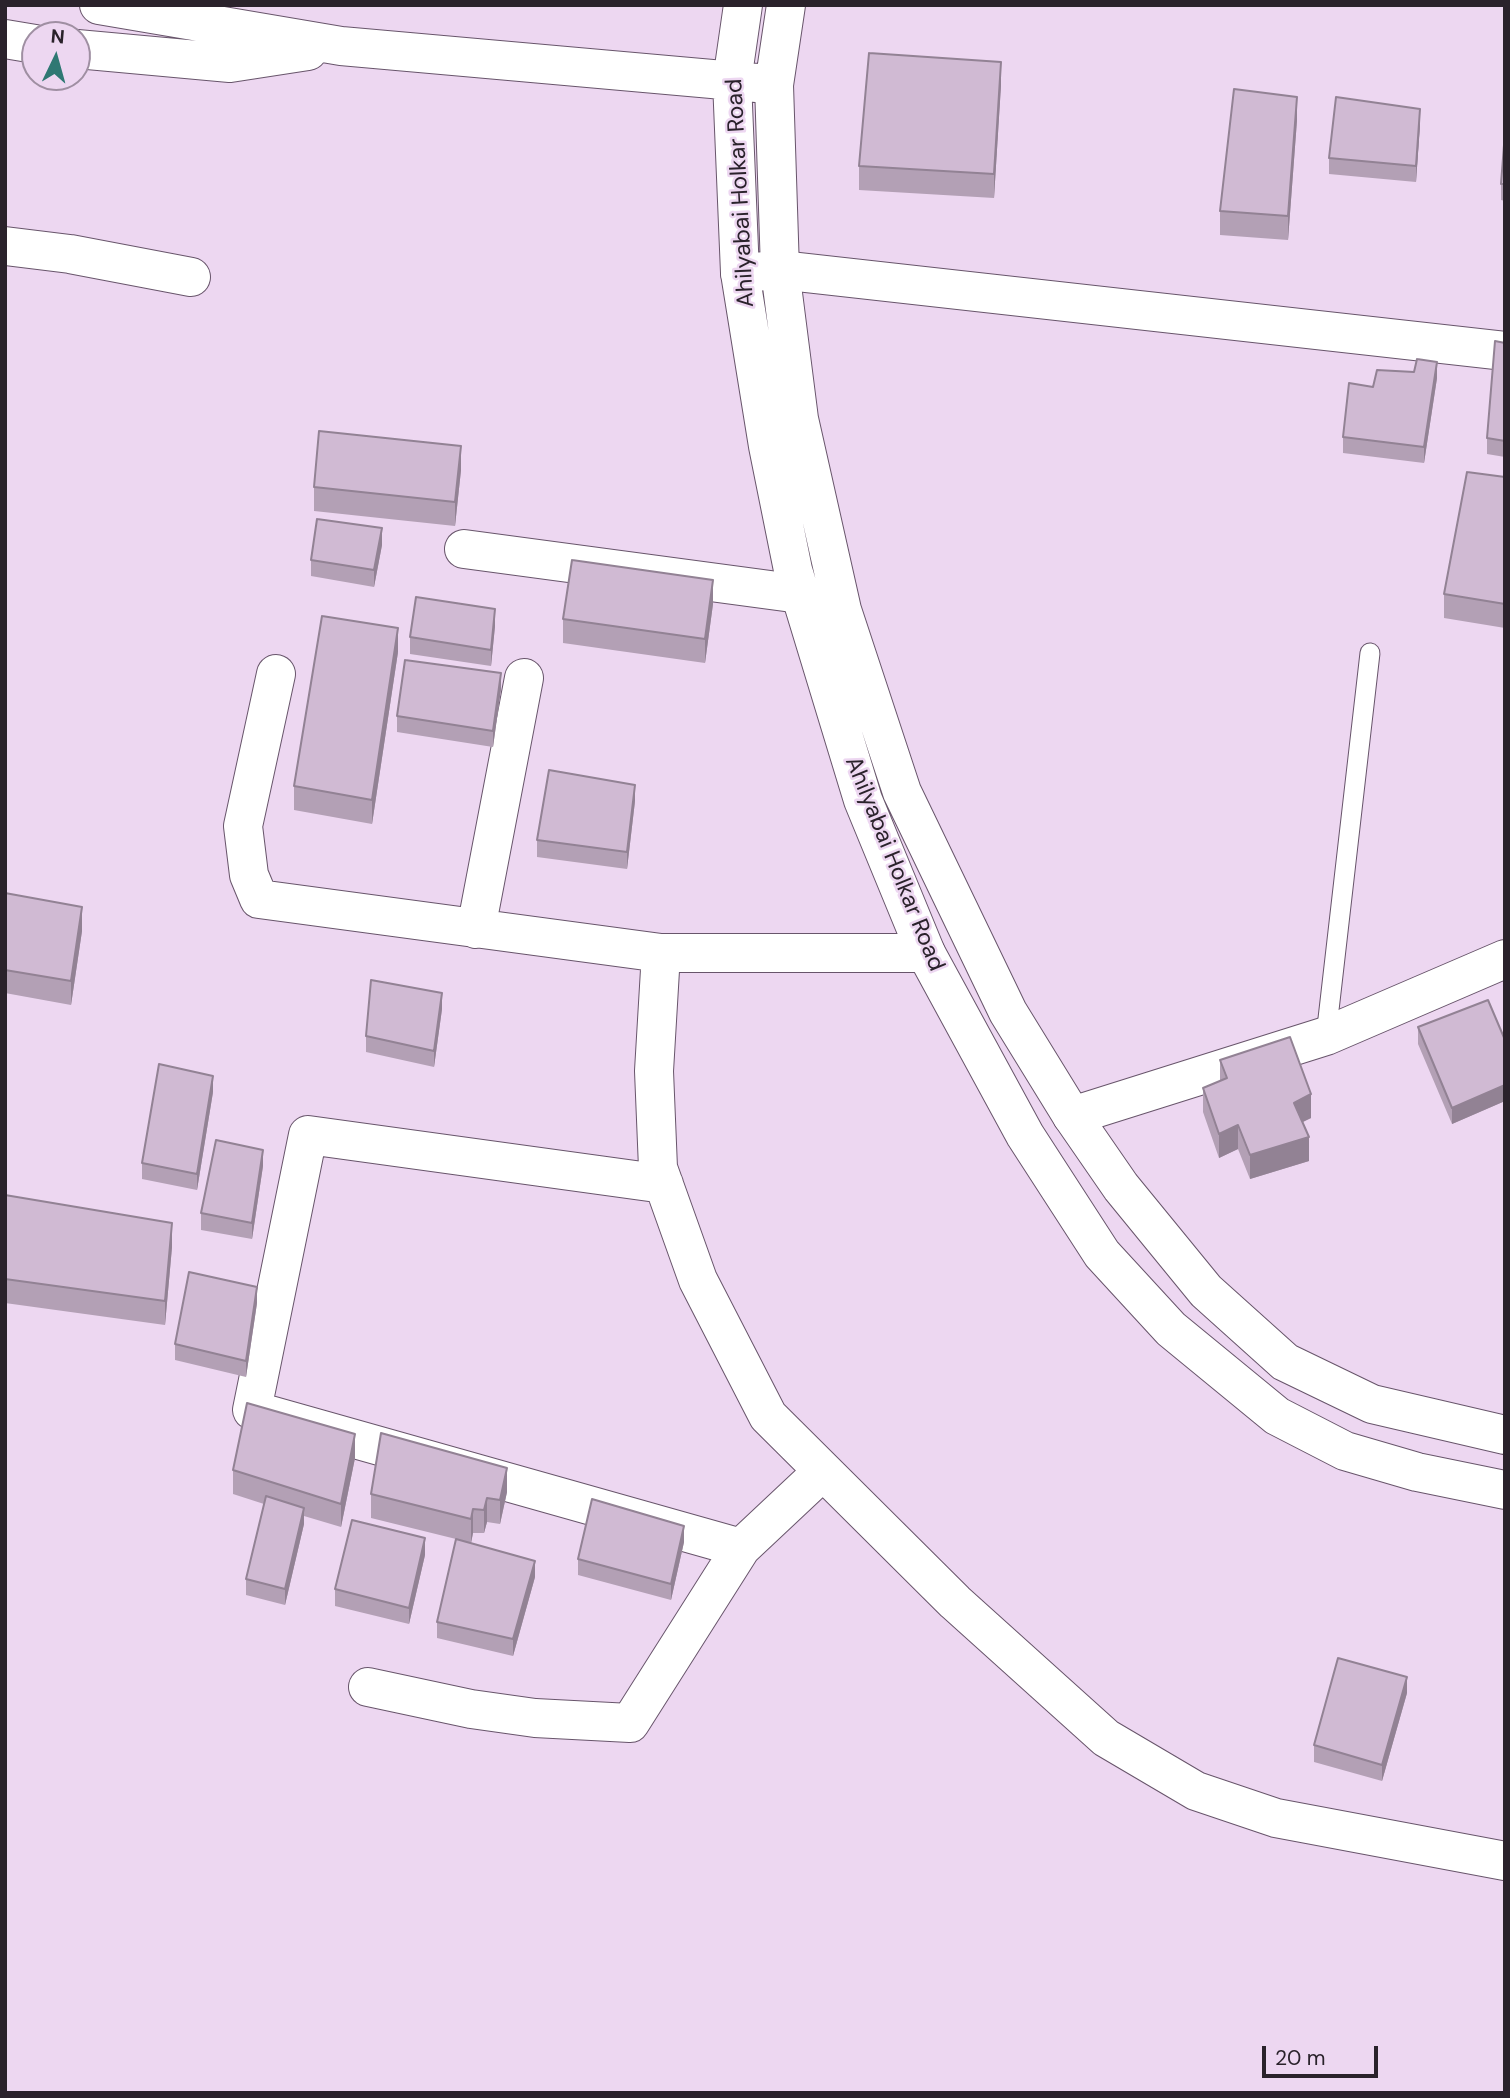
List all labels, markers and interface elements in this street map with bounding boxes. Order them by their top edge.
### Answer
north arrow [21,21,91,91]
text: N [50,24,66,50]
street label: Ahilyabai Holkar Road [721,78,761,308]
street label: Ahilyabai Holkar Road [838,753,950,975]
scale bar [1265,2032,1380,2076]
text: 20 m [1275,2044,1326,2072]

